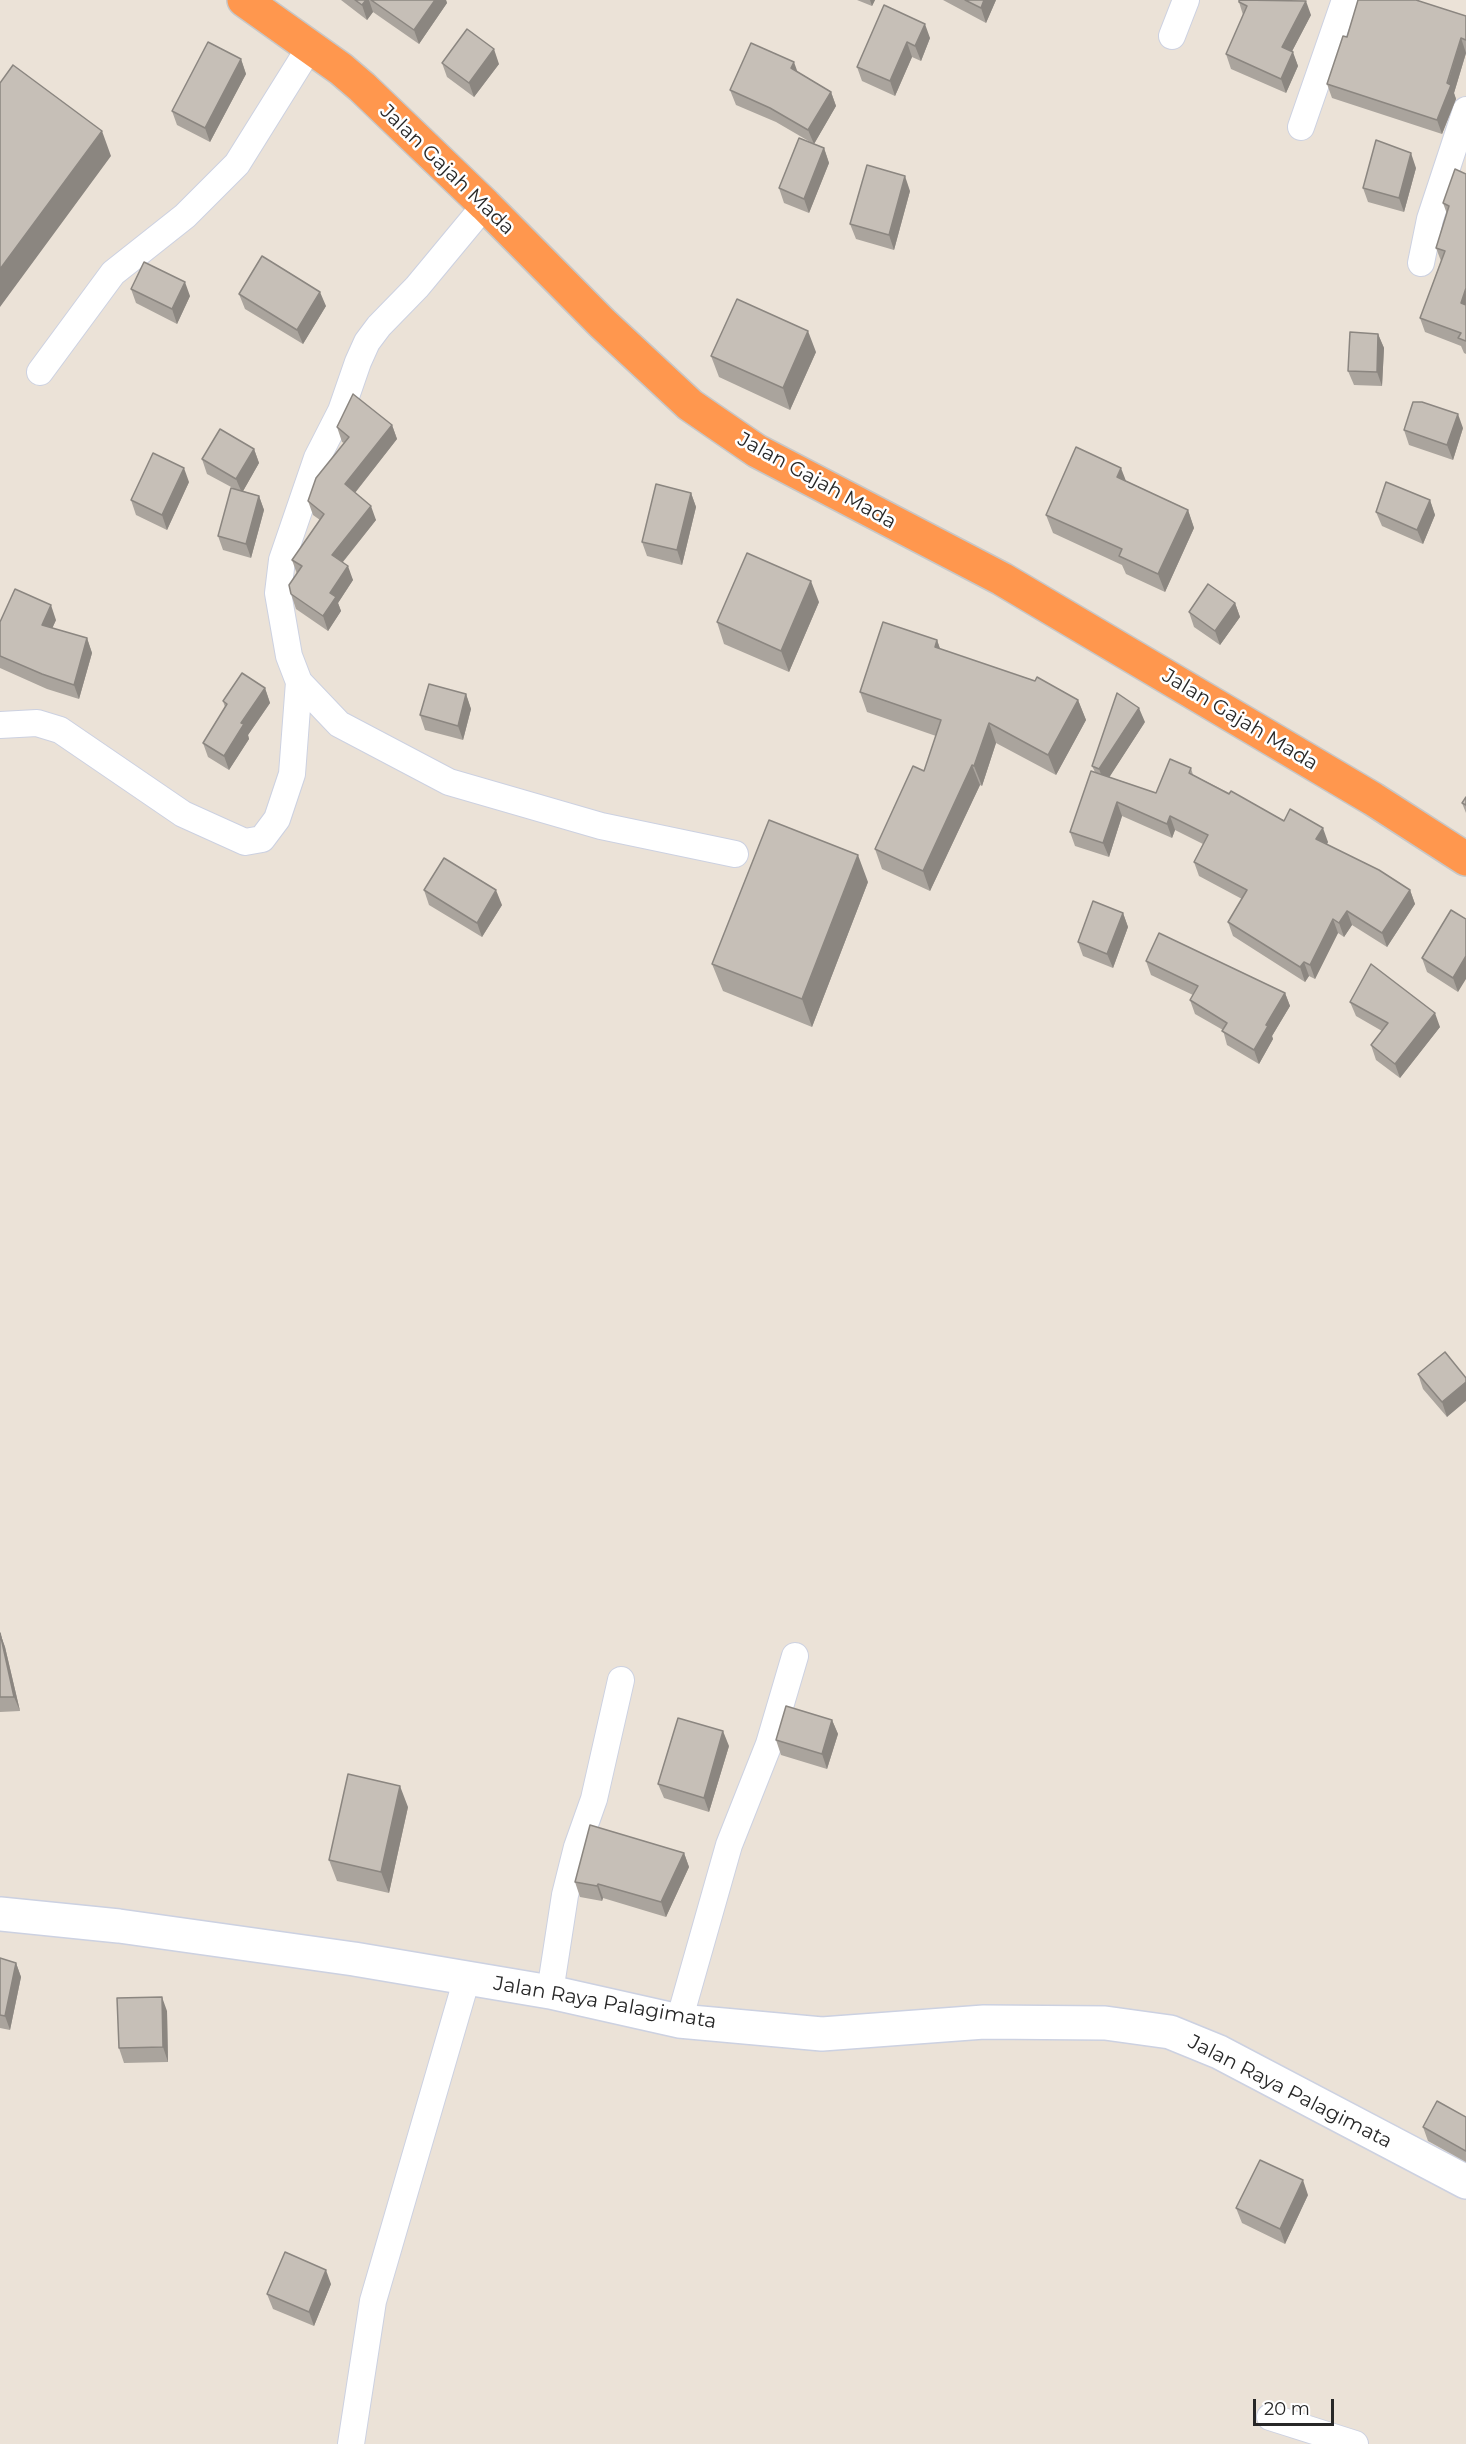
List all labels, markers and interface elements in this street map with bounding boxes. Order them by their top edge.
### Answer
street label: Jalan Gajah Mada [375,100,519,240]
street label: Jalan Gajah Mada [734,428,900,534]
street label: Jalan Gajah Mada [1158,664,1322,776]
street label: Jalan Raya Palagimata [492,1972,718,2034]
street label: Jalan Raya Palagimata [1184,2030,1396,2154]
scale bar [1256,2387,1337,2425]
text: 20 m [1264,2398,1310,2420]

